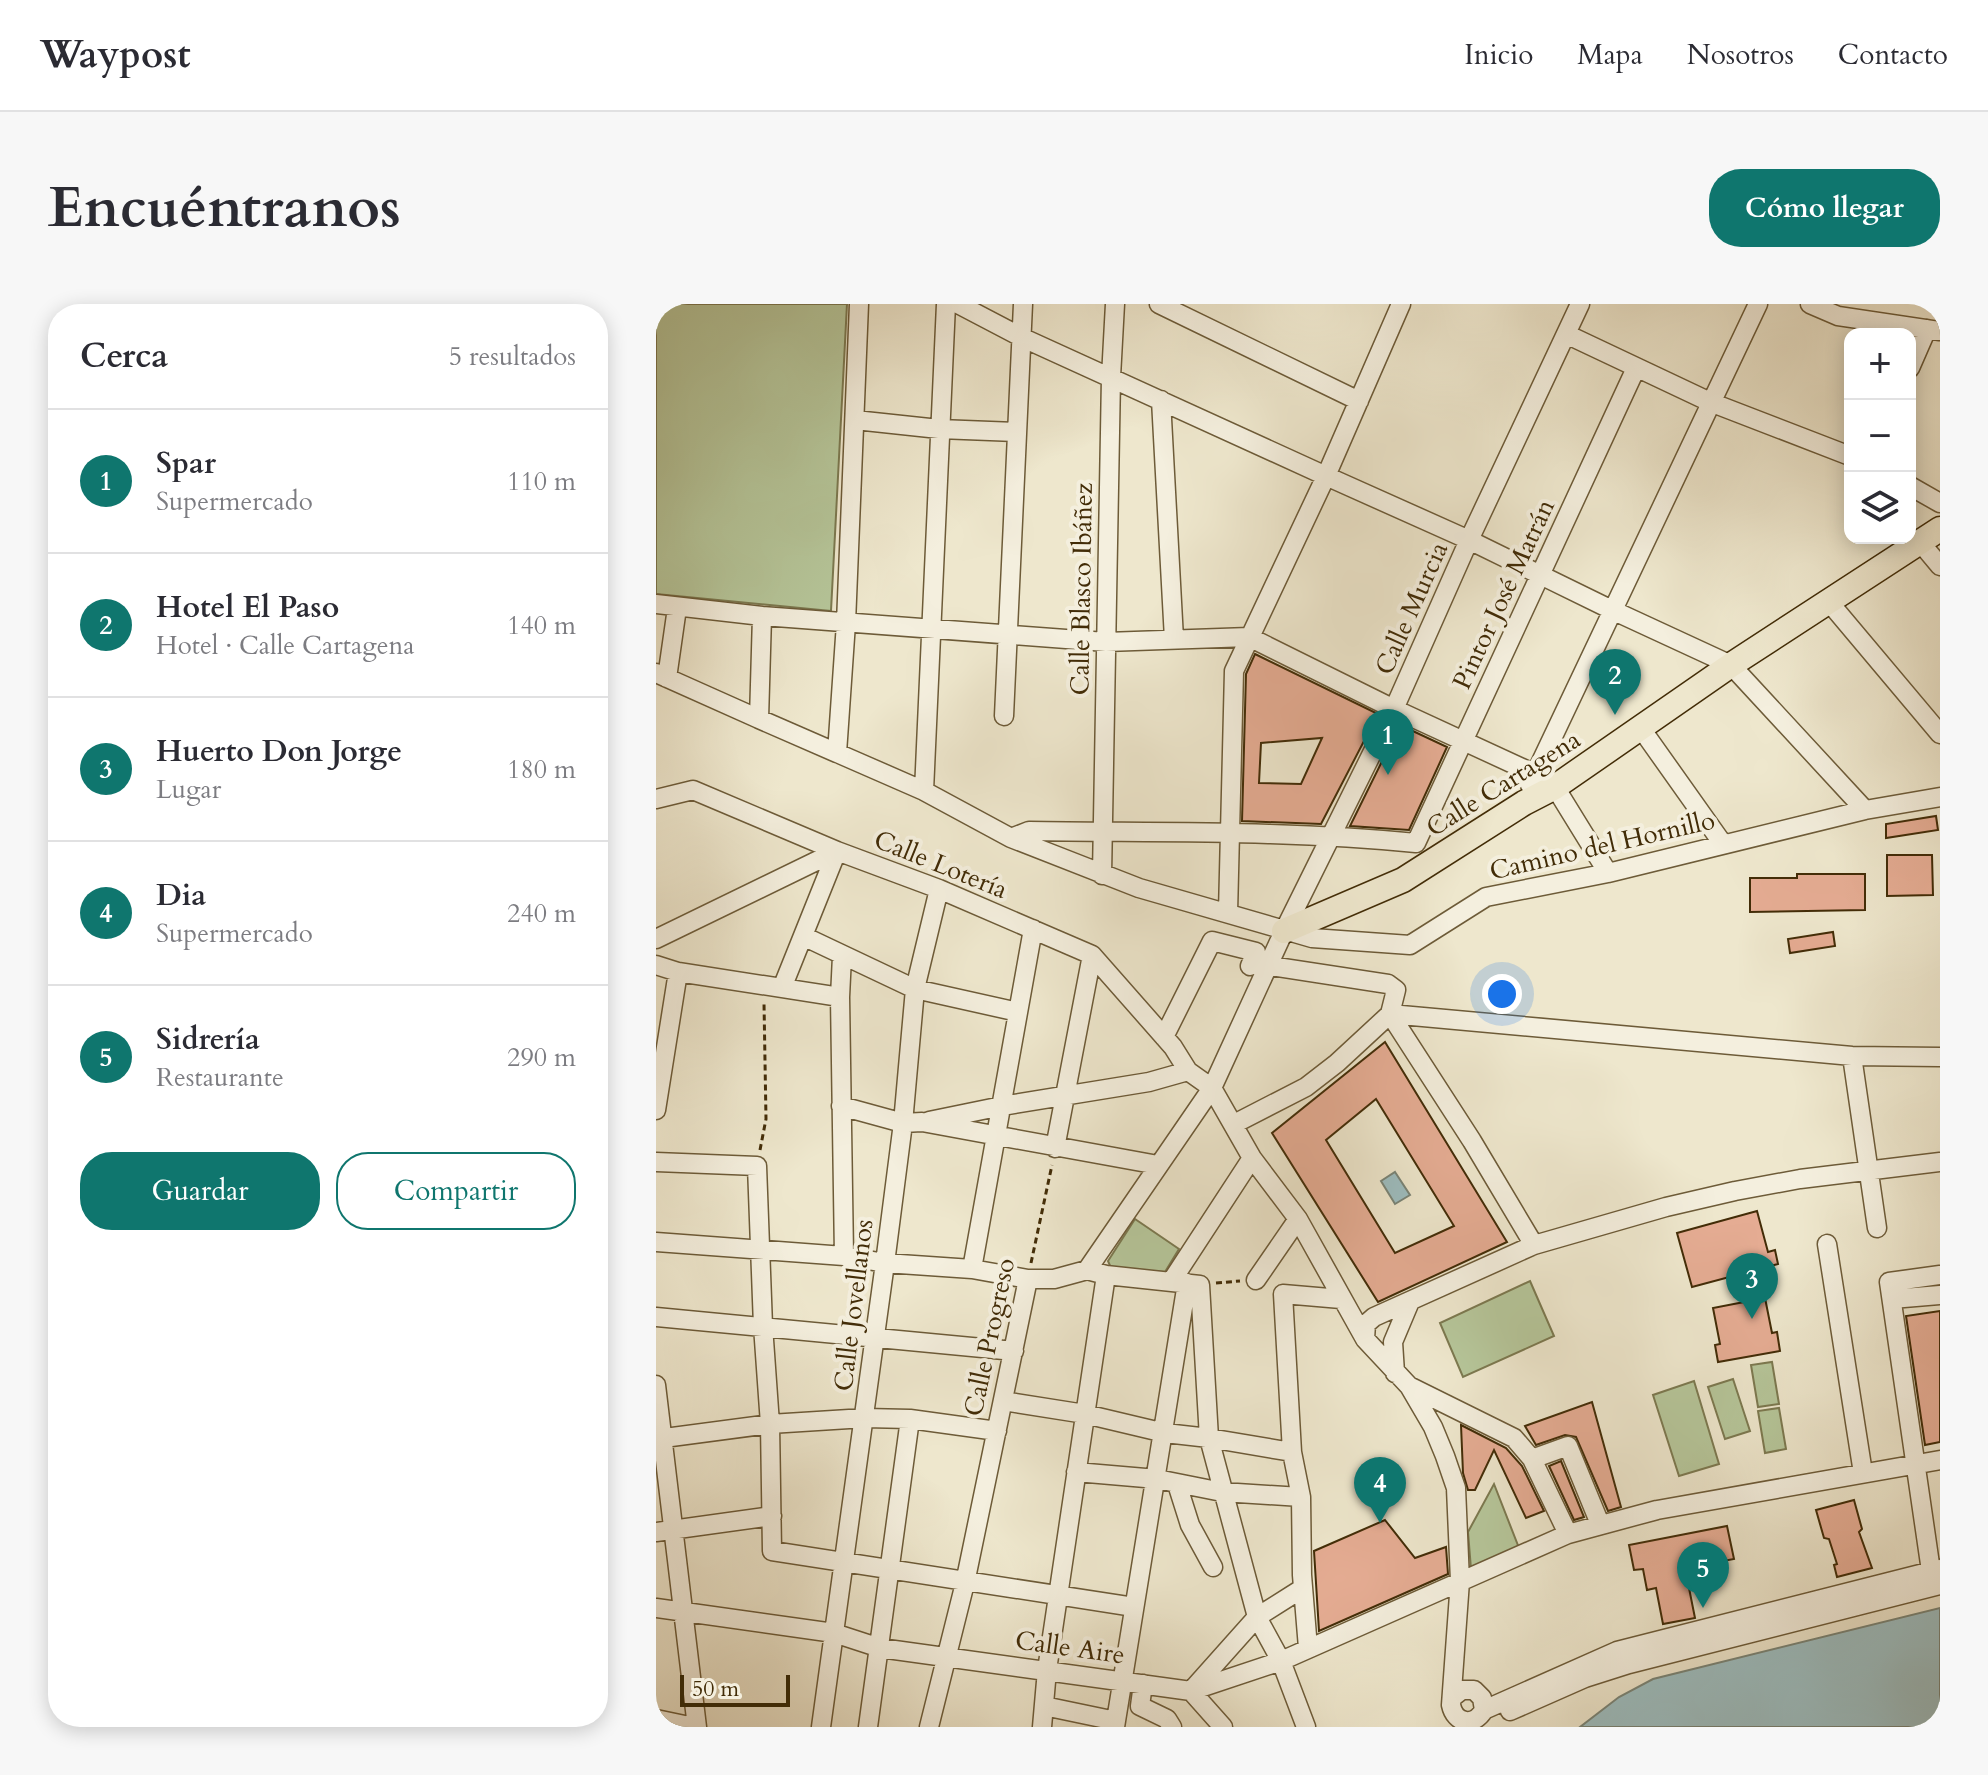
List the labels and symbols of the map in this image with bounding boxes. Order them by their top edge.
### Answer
street label: Calle Blasco Ibáñez [1062,482,1101,696]
street label: Pintor José Matrán [1444,493,1563,695]
street label: Calle Murcia [1367,536,1456,680]
pin: 2 [1589,649,1641,715]
pin: 1 [1362,709,1414,775]
street label: Calle Cartagena [1420,722,1587,845]
street label: Camino del Hornillo [1486,803,1718,888]
street label: Calle Lotería [869,822,1013,907]
your location [1482,974,1522,1014]
street label: Calle Jovellanos [826,1217,881,1393]
pin: 3 [1726,1253,1778,1319]
street label: Calle Progreso [956,1255,1023,1419]
pin: 4 [1354,1457,1406,1523]
pin: 5 [1677,1542,1729,1608]
street label: Calle Aire [1013,1622,1127,1672]
scale bar [680,1671,790,1707]

